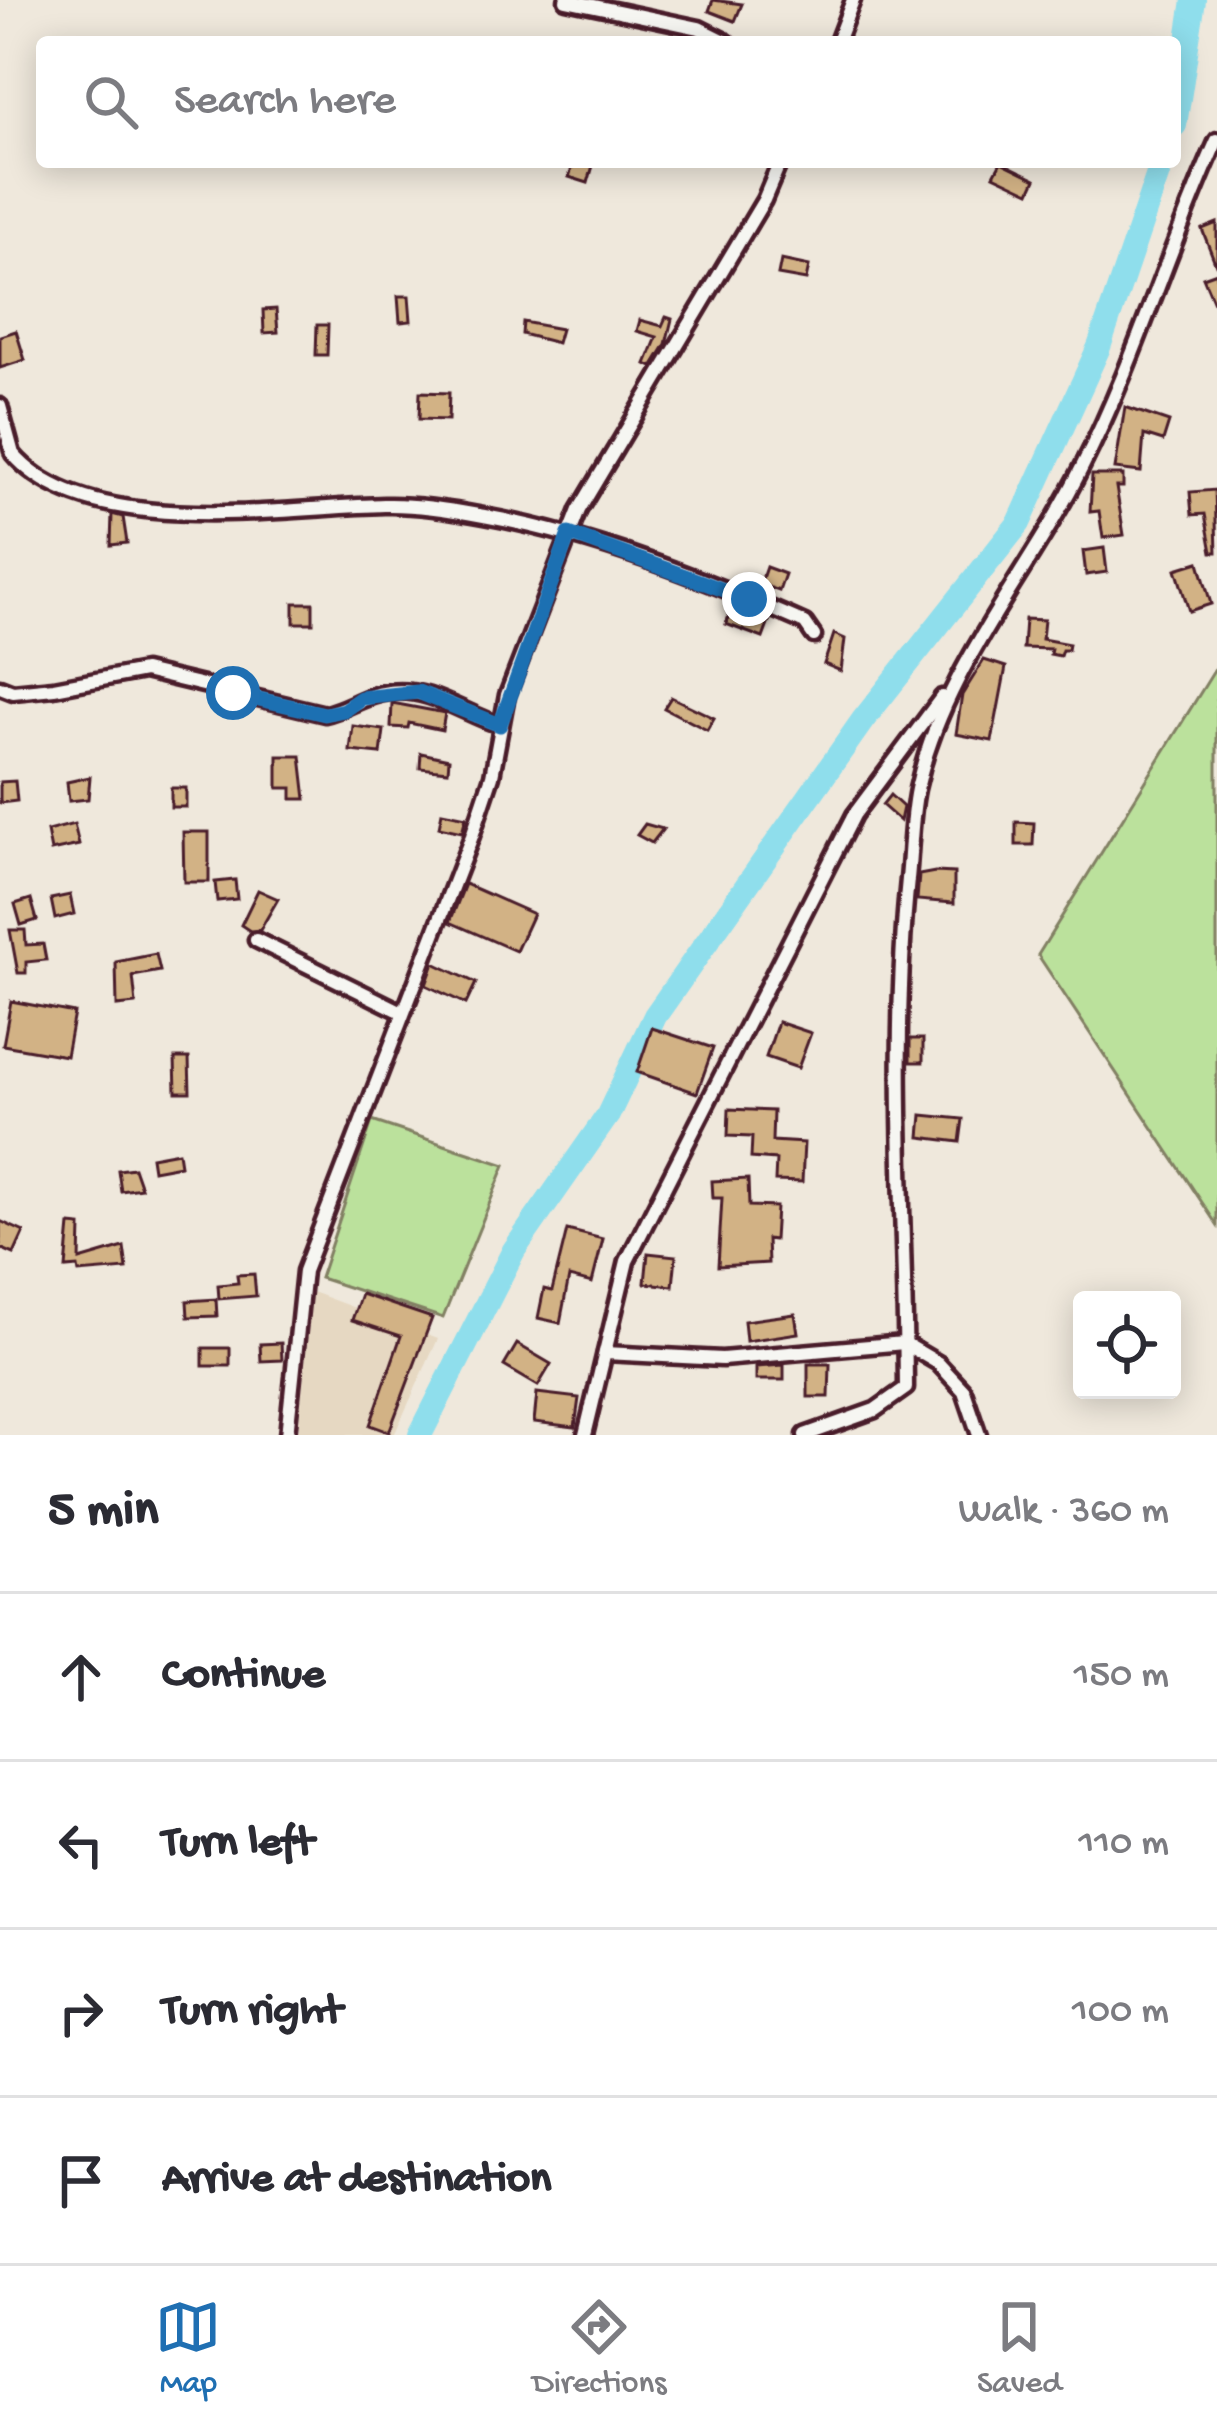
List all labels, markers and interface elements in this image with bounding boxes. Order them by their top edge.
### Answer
search box [36,36,1181,168]
icon: search [78,69,144,135]
text: Search here [174,76,396,129]
route end [722,572,776,626]
route start [206,666,260,720]
map controls [1073,1291,1181,1399]
button: locate [1073,1291,1181,1399]
text: 5 min [48,1483,158,1543]
text: Walk · 360 m [958,1490,1169,1536]
icon: ahead [48,1644,114,1710]
text: Continue [162,1650,325,1703]
text: 150 m [1074,1654,1169,1700]
icon: left [48,1812,114,1878]
text: Turn left [162,1818,314,1871]
text: 110 m [1078,1822,1169,1868]
icon: right [48,1980,114,2046]
text: Turn right [162,1986,342,2039]
text: 100 m [1072,1990,1169,2036]
icon: arrive [48,2148,114,2214]
text: Arrive at destination [162,2154,551,2207]
tab: Map [155,2294,221,2404]
tab: Directions [532,2294,666,2404]
tab: Saved [977,2294,1062,2404]

